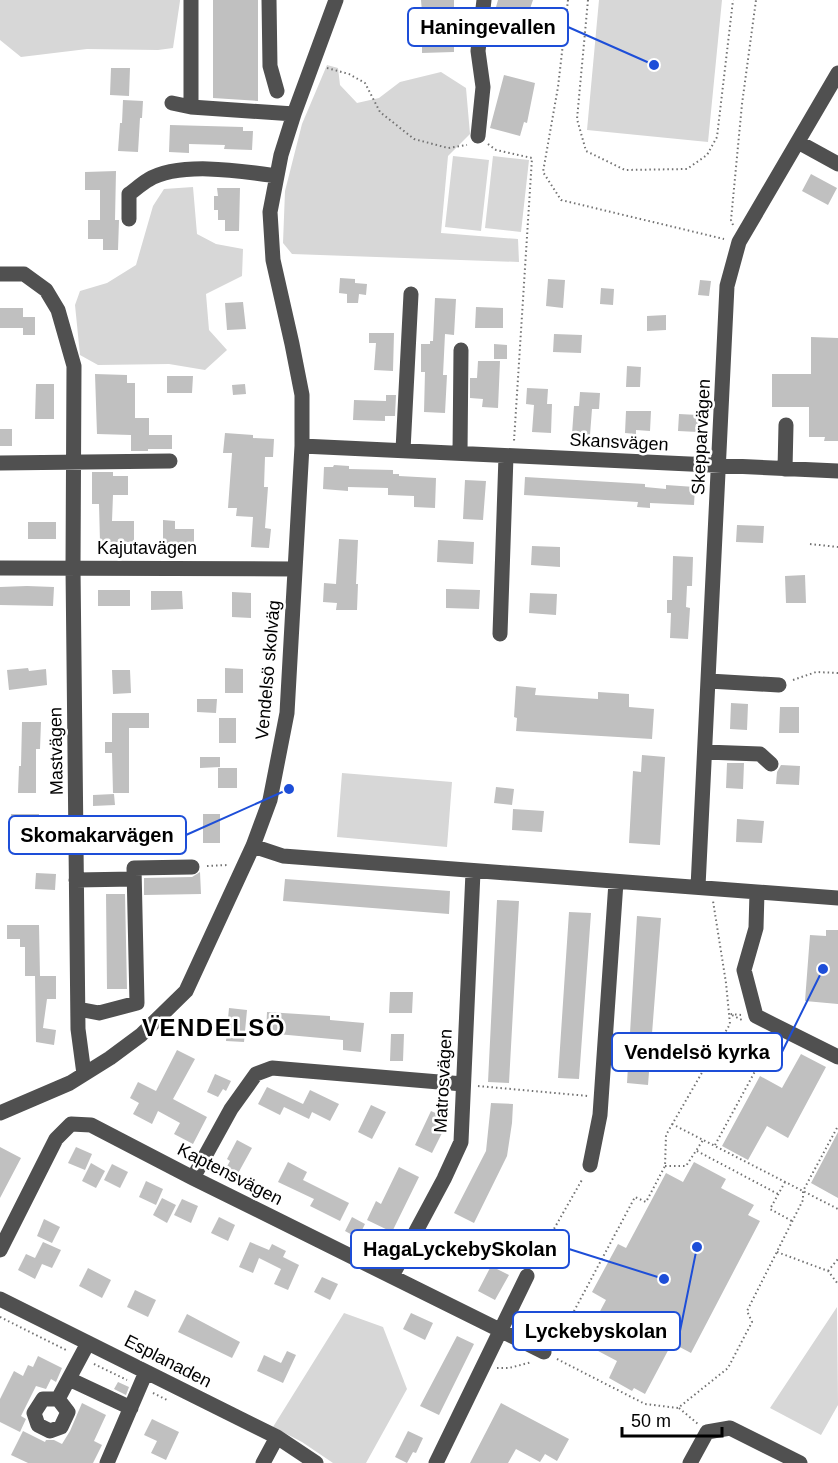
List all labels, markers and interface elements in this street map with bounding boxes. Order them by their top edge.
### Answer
callout: Haningevallen [408,8,568,46]
text: Haningevallen [420,16,556,38]
street label: Skepparvägen [688,379,714,495]
street label: Skansvägen [569,429,669,455]
street label: Kajutavägen [97,538,197,558]
street label: Vendelsö skolväg [252,599,284,741]
street label: Mastvägen [45,707,67,795]
callout: Skomakarvägen [9,816,186,854]
text: Skomakarvägen [20,824,174,846]
district label: VENDELSÖ [142,1014,286,1041]
street label: Matrosvägen [430,1029,456,1133]
callout: Vendelsö kyrka [612,1033,782,1071]
text: Vendelsö kyrka [624,1041,771,1063]
street label: Kaptensvägen [174,1139,286,1209]
callout: HagaLyckebySkolan [351,1230,569,1268]
text: HagaLyckebySkolan [363,1238,557,1260]
callout: Lyckebyskolan [513,1312,680,1350]
text: Lyckebyskolan [525,1320,667,1342]
street label: Esplanaden [121,1331,215,1391]
scale bar [622,1400,722,1438]
text: 50 m [631,1411,671,1431]

